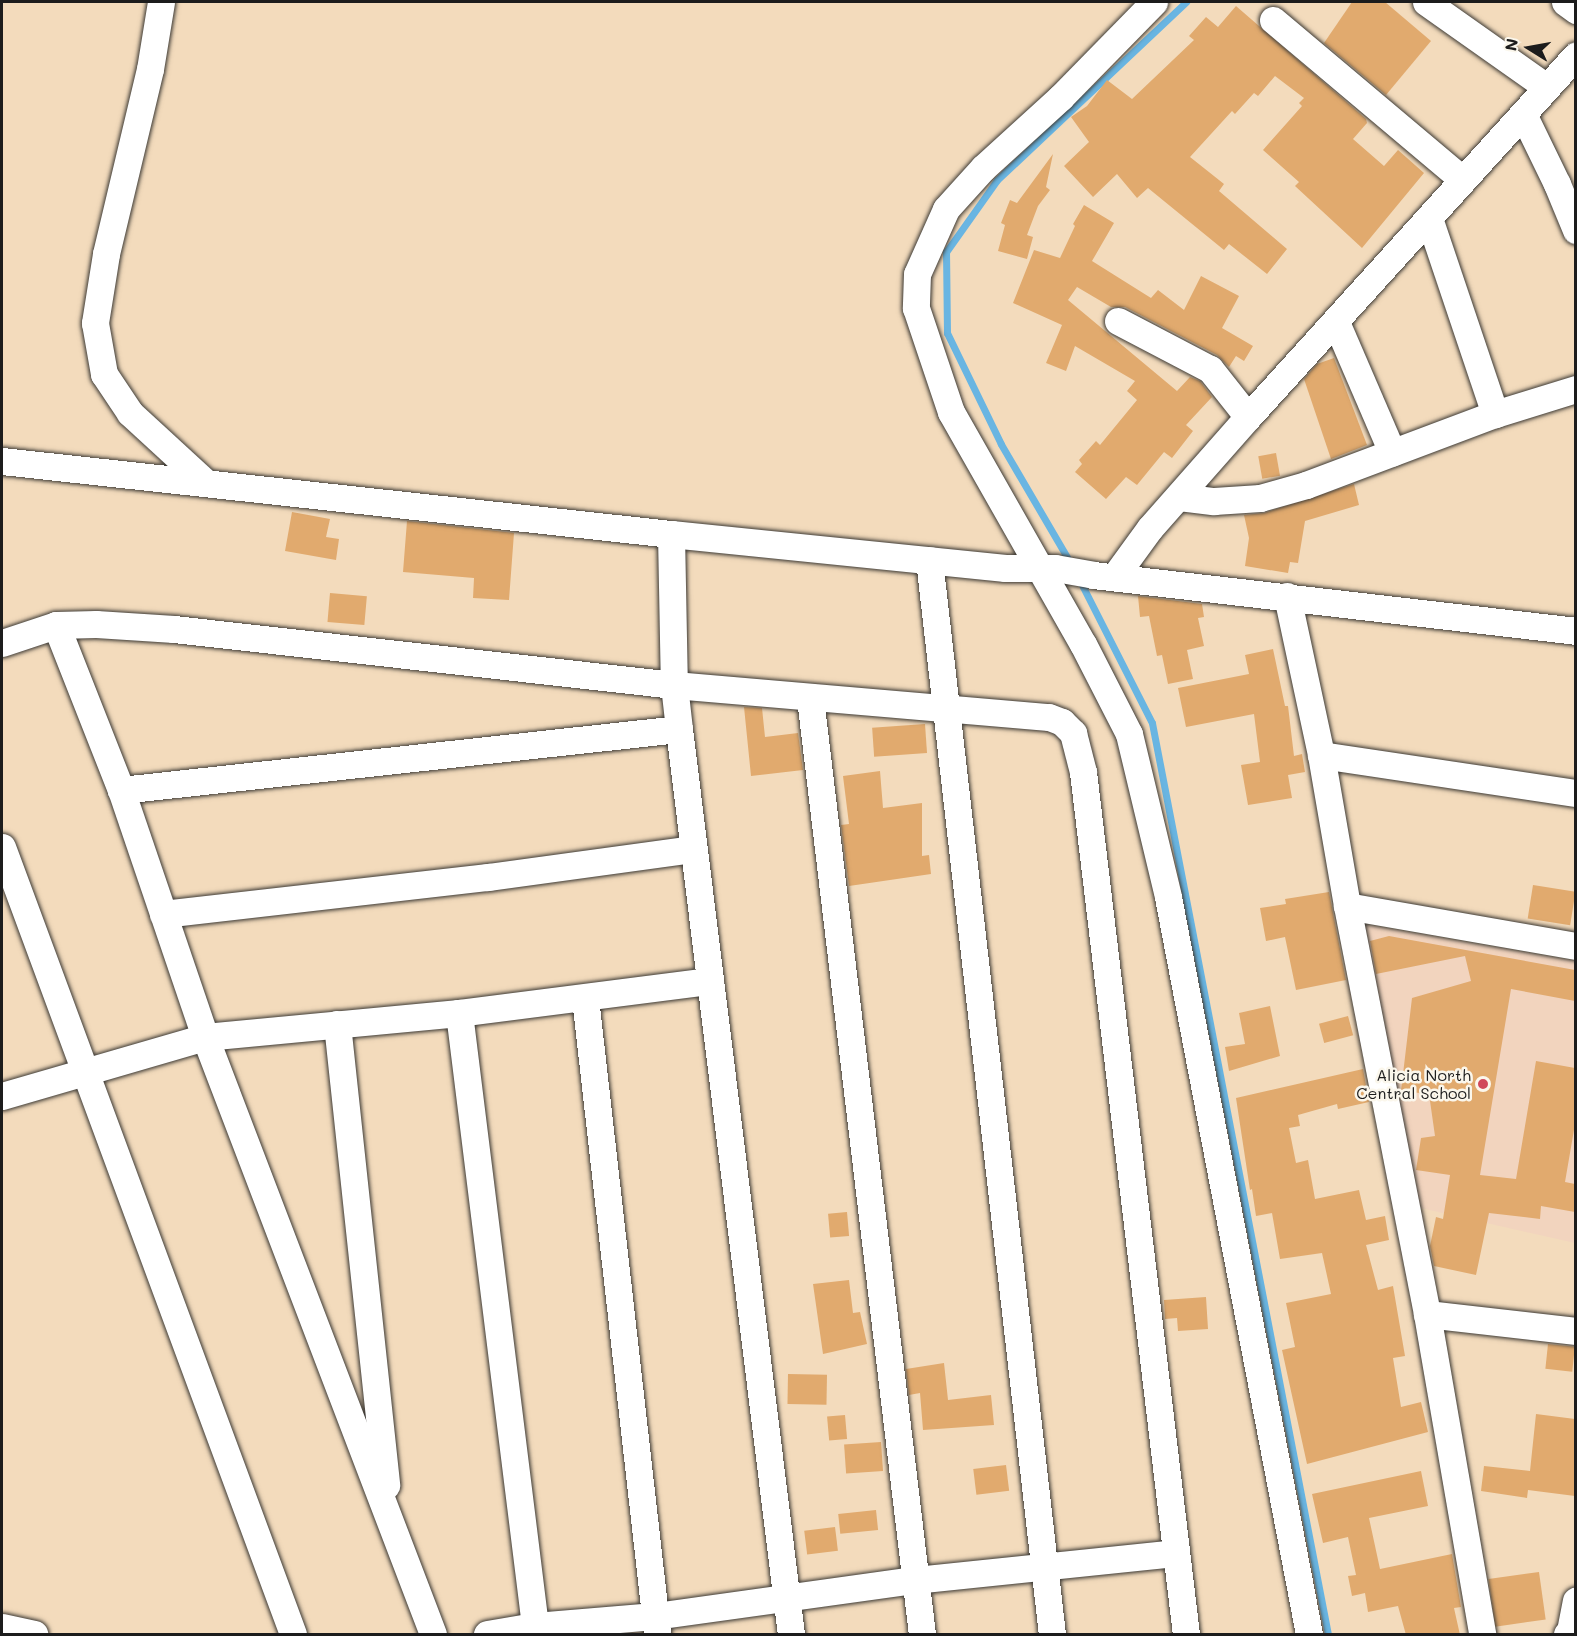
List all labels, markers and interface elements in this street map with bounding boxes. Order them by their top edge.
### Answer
north arrow [1499,18,1559,78]
text: N [1499,37,1522,52]
place label: Alicia North Central School [1356,1065,1471,1103]
marker: Alicia North Central School [1476,1077,1490,1091]

